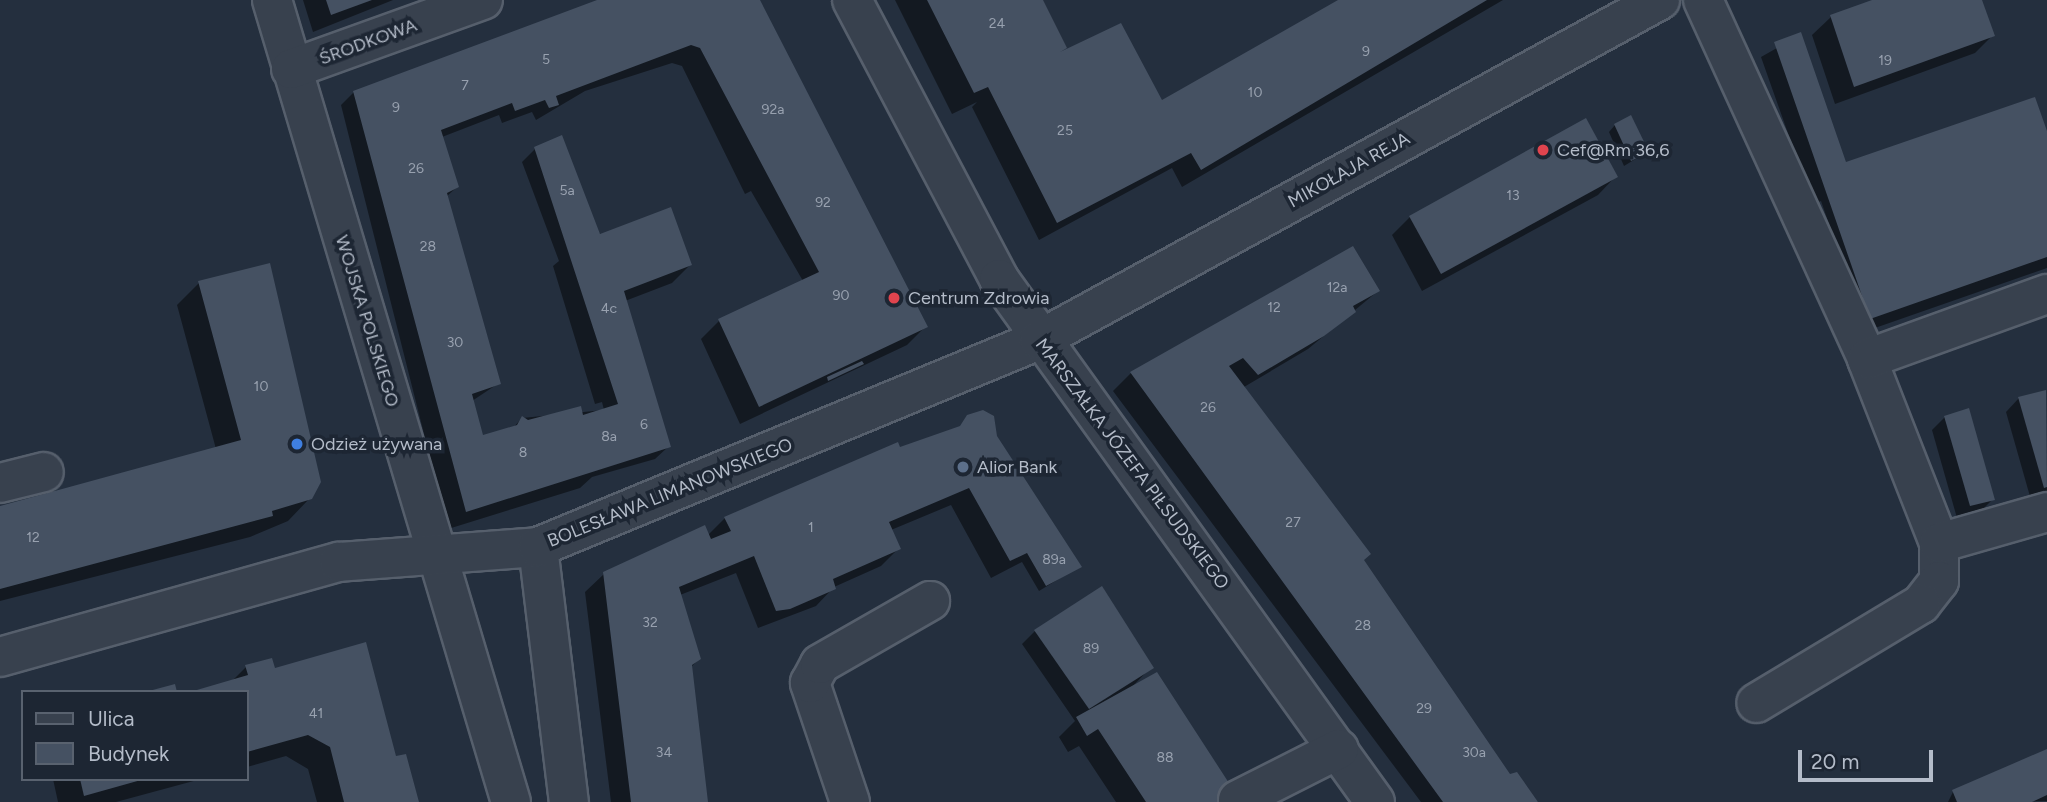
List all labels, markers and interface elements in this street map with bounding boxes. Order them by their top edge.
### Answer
street label: ŚRODKOWA [316,14,420,70]
house number: 24 [989,16,1005,32]
house number: 9 [1362,44,1370,60]
house number: 5 [542,52,550,68]
house number: 19 [1878,53,1892,69]
house number: 7 [461,78,469,94]
house number: 10 [1248,85,1262,101]
house number: 9 [392,100,400,116]
house number: 92a [762,102,784,118]
house number: 25 [1057,123,1073,139]
street label: MIKOŁAJA REJA [1284,128,1414,212]
place label: Cef@Rm 36,6 [1557,139,1670,161]
marker: Cef@Rm 36,6 [1535,142,1551,158]
house number: 26 [408,161,424,177]
house number: 5a [559,183,575,199]
house number: 13 [1506,188,1520,204]
house number: 92 [815,195,831,211]
street label: WOJSKA POLSKIEGO [331,233,403,409]
house number: 28 [420,239,436,255]
house number: 12a [1327,280,1347,296]
place label: Centrum Zdrowia [908,287,1049,309]
house number: 90 [833,288,849,304]
marker: Centrum Zdrowia [886,290,902,306]
house number: 12 [1267,300,1281,316]
house number: 4c [601,301,617,317]
street label: MARSZAŁKA JÓZEFA PIŁSUDSKIEGO [1031,334,1233,594]
house number: 30 [447,335,463,351]
house number: 10 [254,379,268,395]
house number: 26 [1200,400,1216,416]
house number: 6 [640,417,648,433]
house number: 8a [601,429,617,445]
place label: Odzież używana [311,433,442,455]
street label: BOLESŁAWA LIMANOWSKIEGO [544,434,796,552]
marker: Odzież używana [289,436,305,452]
house number: 8 [519,445,527,461]
place label: Alior Bank [977,456,1057,478]
marker: Alior Bank [955,459,971,475]
house number: 27 [1285,515,1301,531]
house number: 1 [808,520,814,536]
house number: 12 [26,530,40,546]
house number: 89a [1042,552,1066,568]
house number: 32 [642,615,658,631]
house number: 28 [1355,618,1371,634]
house number: 89 [1083,641,1099,657]
legend [21,690,248,781]
house number: 29 [1416,701,1432,717]
text: Ulica [88,706,134,731]
house number: 41 [309,706,323,722]
scale bar [1802,736,1937,780]
text: Budynek [88,741,169,766]
house number: 34 [656,745,672,761]
house number: 30a [1462,745,1486,761]
text: 20 m [1811,749,1859,774]
house number: 88 [1156,750,1174,766]

